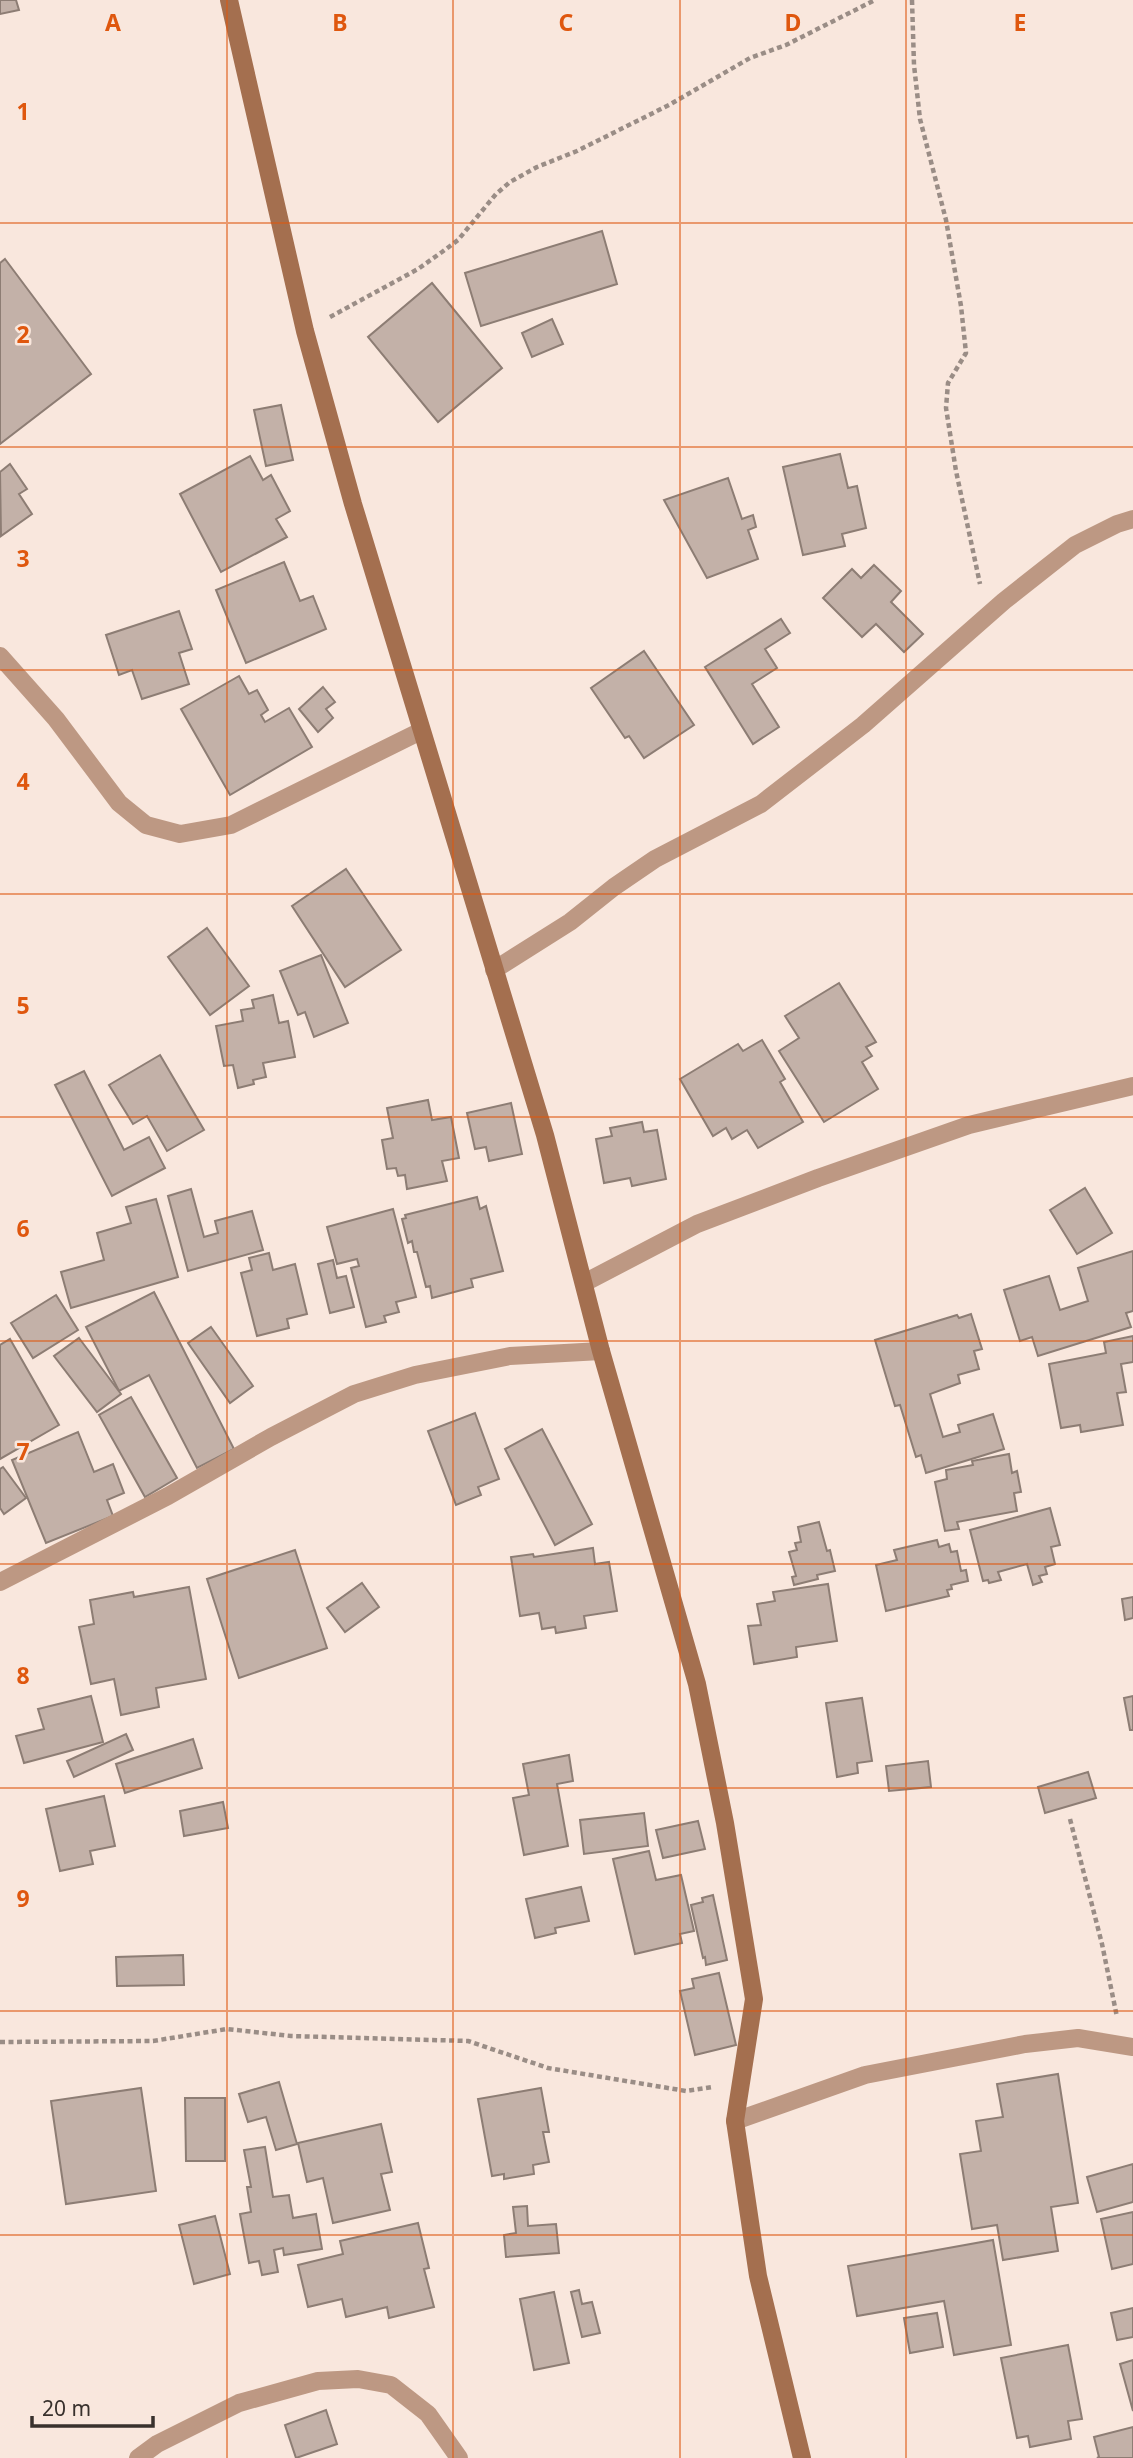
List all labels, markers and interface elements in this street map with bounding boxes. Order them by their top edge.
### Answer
text: A [105,6,121,38]
text: B [332,6,348,38]
text: C [559,6,574,38]
text: D [785,6,801,38]
text: E [1014,6,1026,38]
text: 1 [16,95,30,127]
text: 2 [16,318,30,350]
text: 3 [16,542,30,574]
text: 4 [16,765,30,797]
text: 5 [16,989,30,1021]
text: 6 [16,1212,30,1244]
text: 7 [16,1435,30,1467]
text: 8 [16,1659,30,1691]
text: 9 [16,1882,30,1914]
scale bar [32,2384,152,2428]
text: 20 m [42,2394,91,2422]

